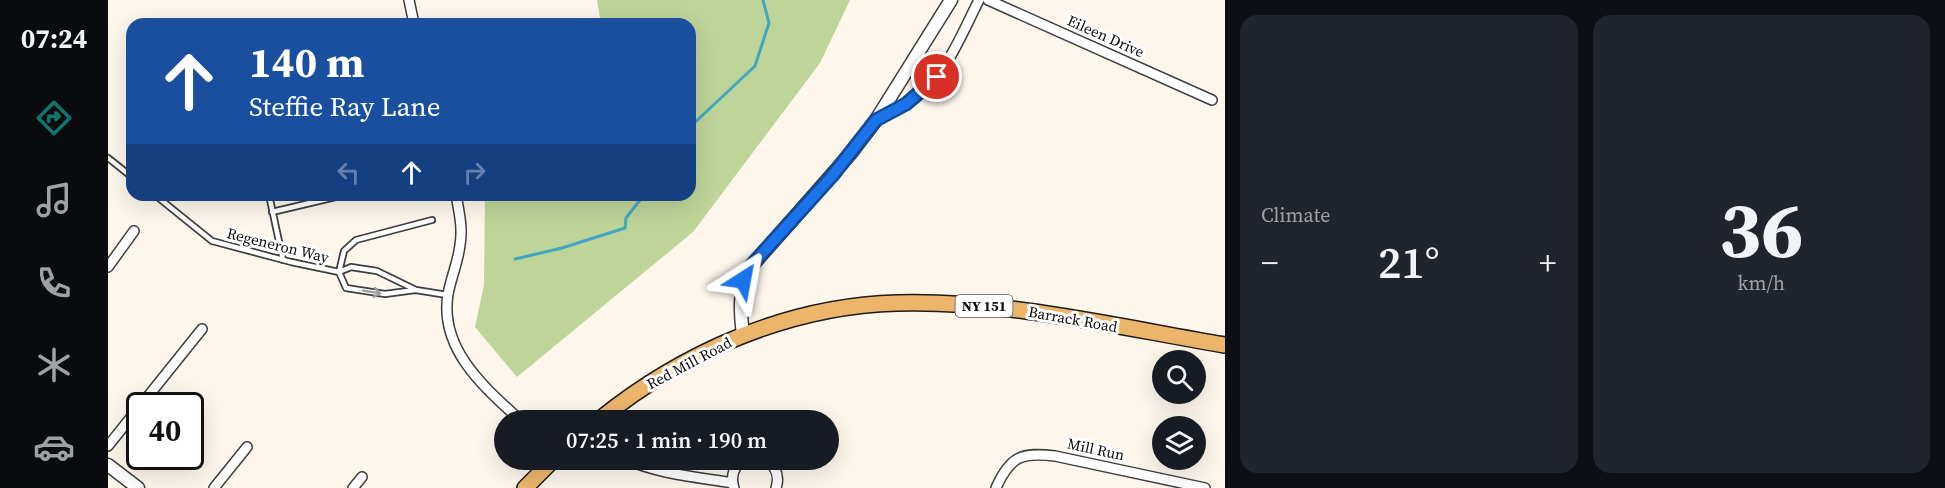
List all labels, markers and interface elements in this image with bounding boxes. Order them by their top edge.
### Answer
street label: Eileen Drive [1064,10,1148,62]
text: 07:24 [21,20,87,57]
text: 140 m [249,33,364,91]
icon: ahead [150,42,228,120]
pin [911,51,962,102]
icon: arrive [920,60,953,93]
text: Steffie Ray Lane [249,88,440,125]
icon: directions [33,97,75,139]
icon: left [332,156,365,189]
icon: ahead [395,156,428,189]
icon: right [458,156,491,189]
text: 36 [1719,176,1804,283]
icon: music [33,179,75,221]
text: Climate [1261,201,1330,229]
street label: Regeneron Way [225,222,331,268]
text: 21° [1378,231,1440,293]
text: − [1261,240,1279,285]
text: + [1539,240,1557,285]
position arrow [711,248,775,312]
icon: phone [33,262,75,304]
text: km/h [1737,269,1785,297]
one-way arrow [362,287,382,298]
road number: NY 151 [956,295,1012,317]
street label: Barrack Road [1027,301,1120,337]
street label: Red Mill Road [643,332,736,394]
icon: climate [33,344,75,386]
map controls [1152,350,1206,470]
button: search [1152,350,1206,404]
speed limit sign: 40 [126,392,204,470]
button: layers [1152,416,1206,470]
text: 07:25 · 1 min · 190 m [566,425,767,455]
icon: car [33,426,75,468]
street label: Mill Run [1066,433,1126,465]

